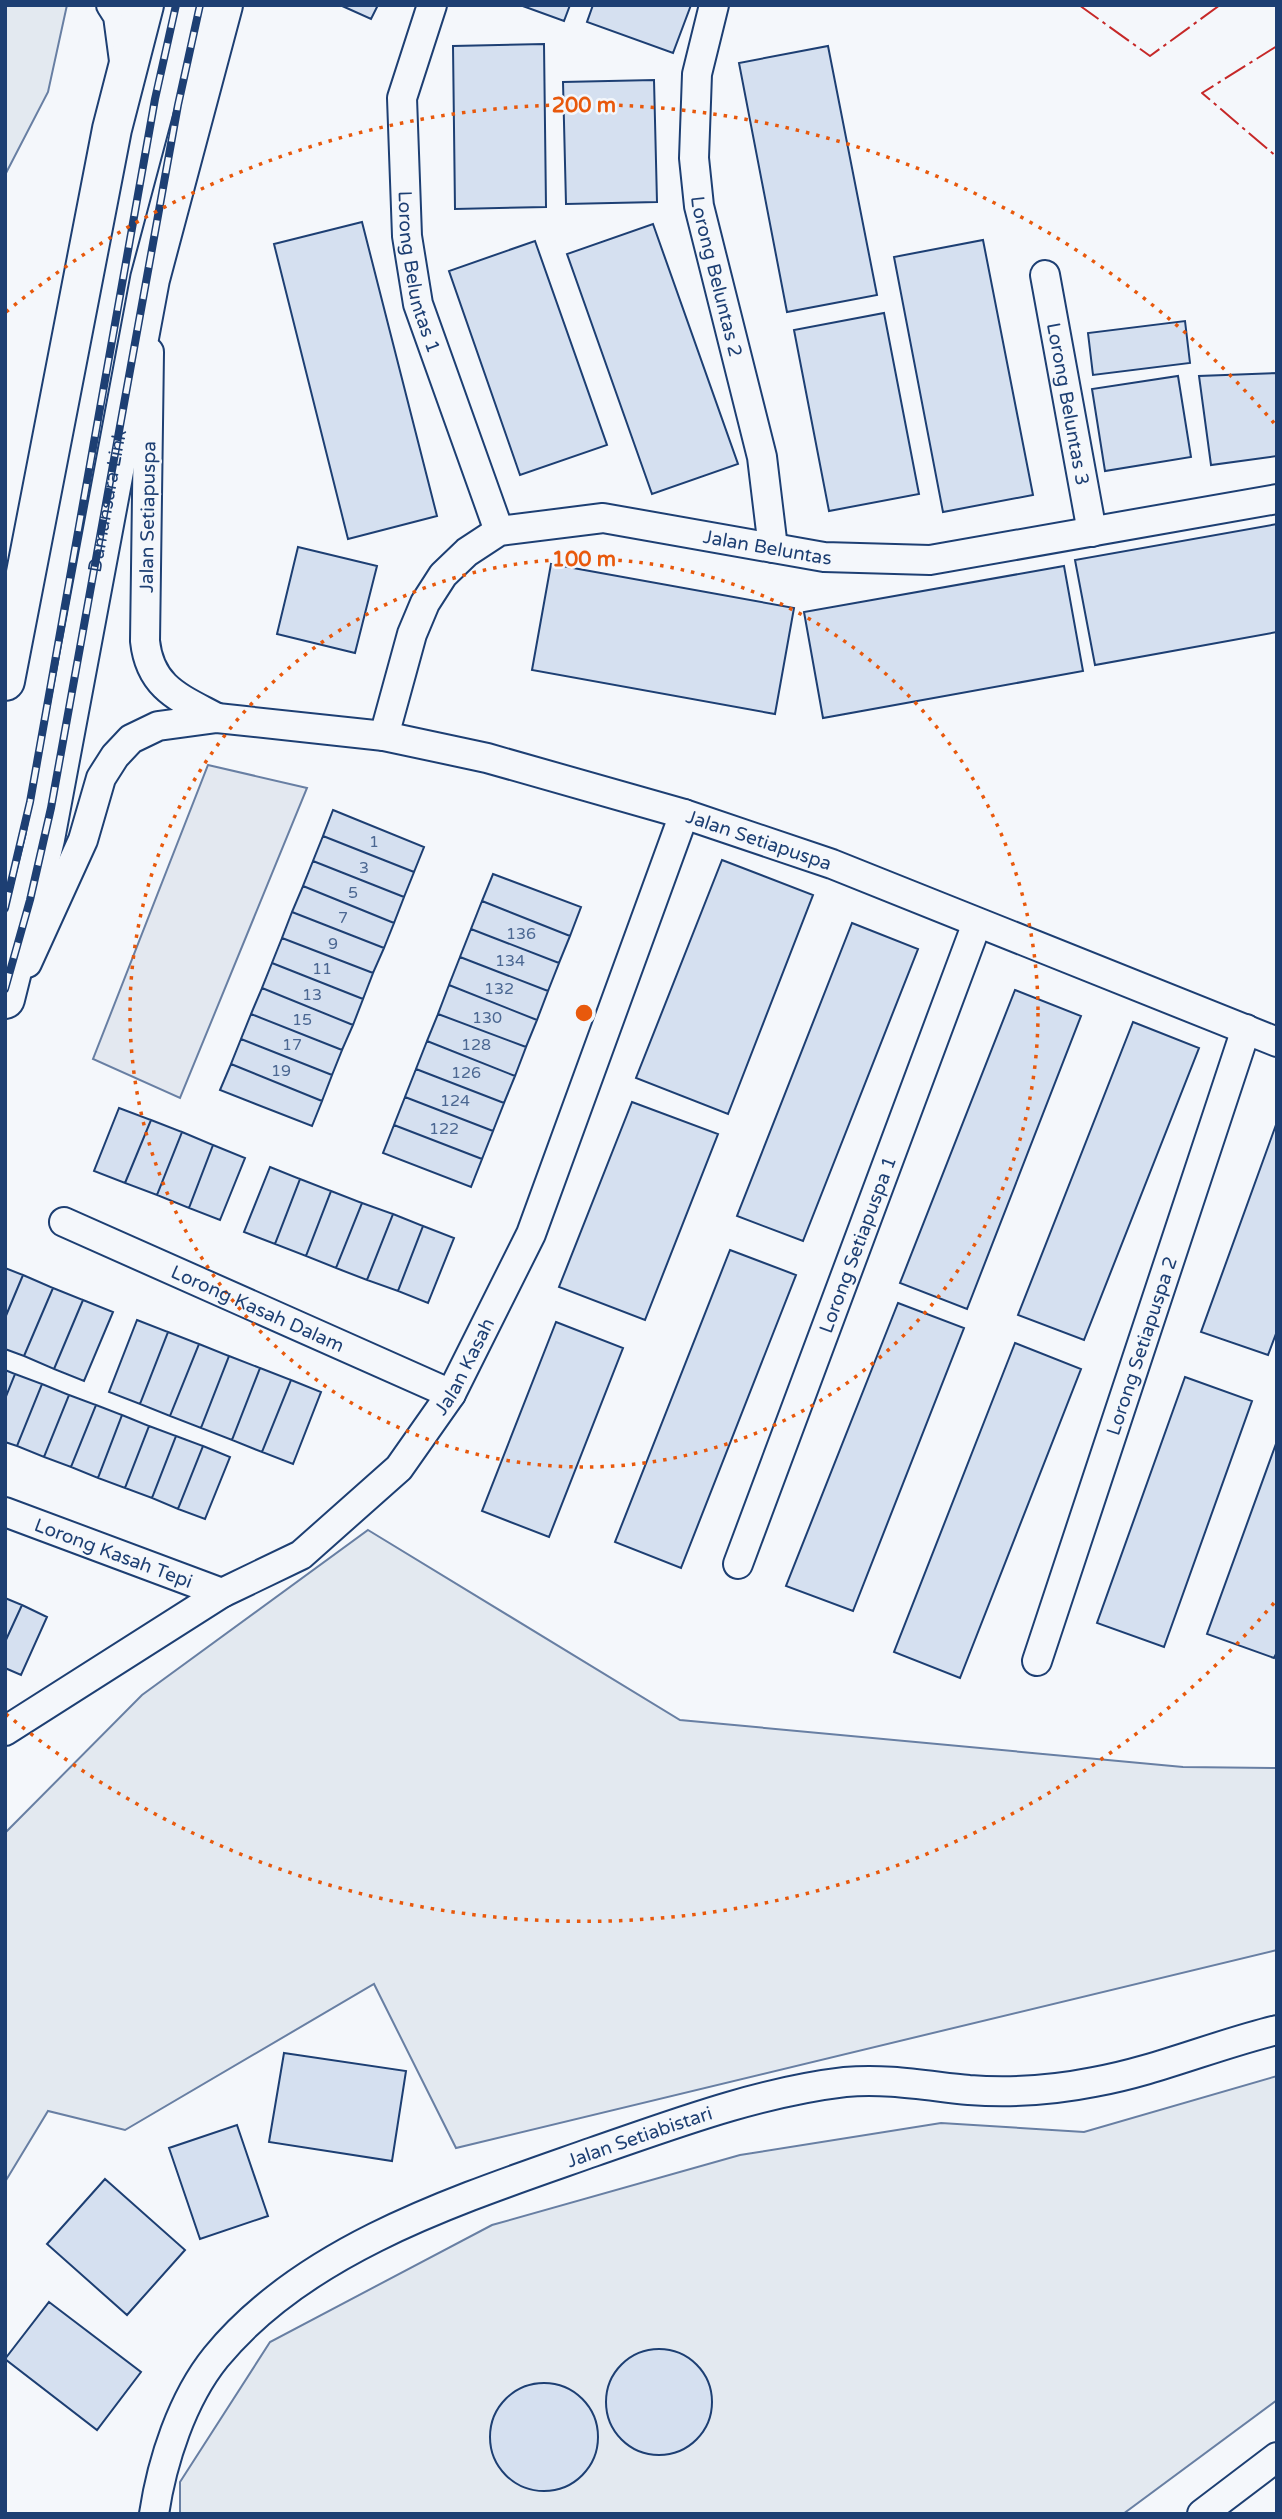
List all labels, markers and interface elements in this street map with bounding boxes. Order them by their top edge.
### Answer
text: 200 m [552,93,616,118]
street label: Lorong Beluntas 1 [393,190,445,356]
street label: Lorong Beluntas 2 [686,195,746,359]
street label: Lorong Beluntas 3 [1042,321,1093,487]
street label: Damansara Link [84,428,131,574]
street label: Jalan Setiapuspa [136,441,160,593]
street label: Jalan Beluntas [701,526,832,569]
text: 100 m [552,547,616,572]
street label: Jalan Setiapuspa [683,806,834,875]
house number: 1 [369,832,379,852]
house number: 3 [359,858,369,878]
house number: 5 [348,883,358,903]
house number: 7 [338,908,348,928]
house number: 136 [506,924,536,944]
house number: 9 [328,934,338,954]
house number: 134 [495,951,525,971]
house number: 11 [312,959,332,979]
house number: 132 [484,979,514,999]
house number: 13 [302,985,322,1005]
centre of rings [572,1001,596,1025]
house number: 130 [472,1008,502,1028]
house number: 15 [292,1010,312,1030]
house number: 17 [282,1035,302,1055]
house number: 128 [461,1035,491,1055]
house number: 19 [271,1061,291,1081]
house number: 126 [451,1063,481,1083]
house number: 124 [440,1091,470,1111]
house number: 122 [429,1119,459,1139]
street label: Lorong Setiapuspa 1 [815,1153,901,1336]
street label: Lorong Setiapuspa 2 [1102,1254,1182,1438]
street label: Lorong Kasah Dalam [167,1261,347,1357]
street label: Jalan Kasah [430,1315,499,1419]
street label: Lorong Kasah Tepi [31,1514,196,1593]
street label: Jalan Setiabistari [564,2102,715,2172]

